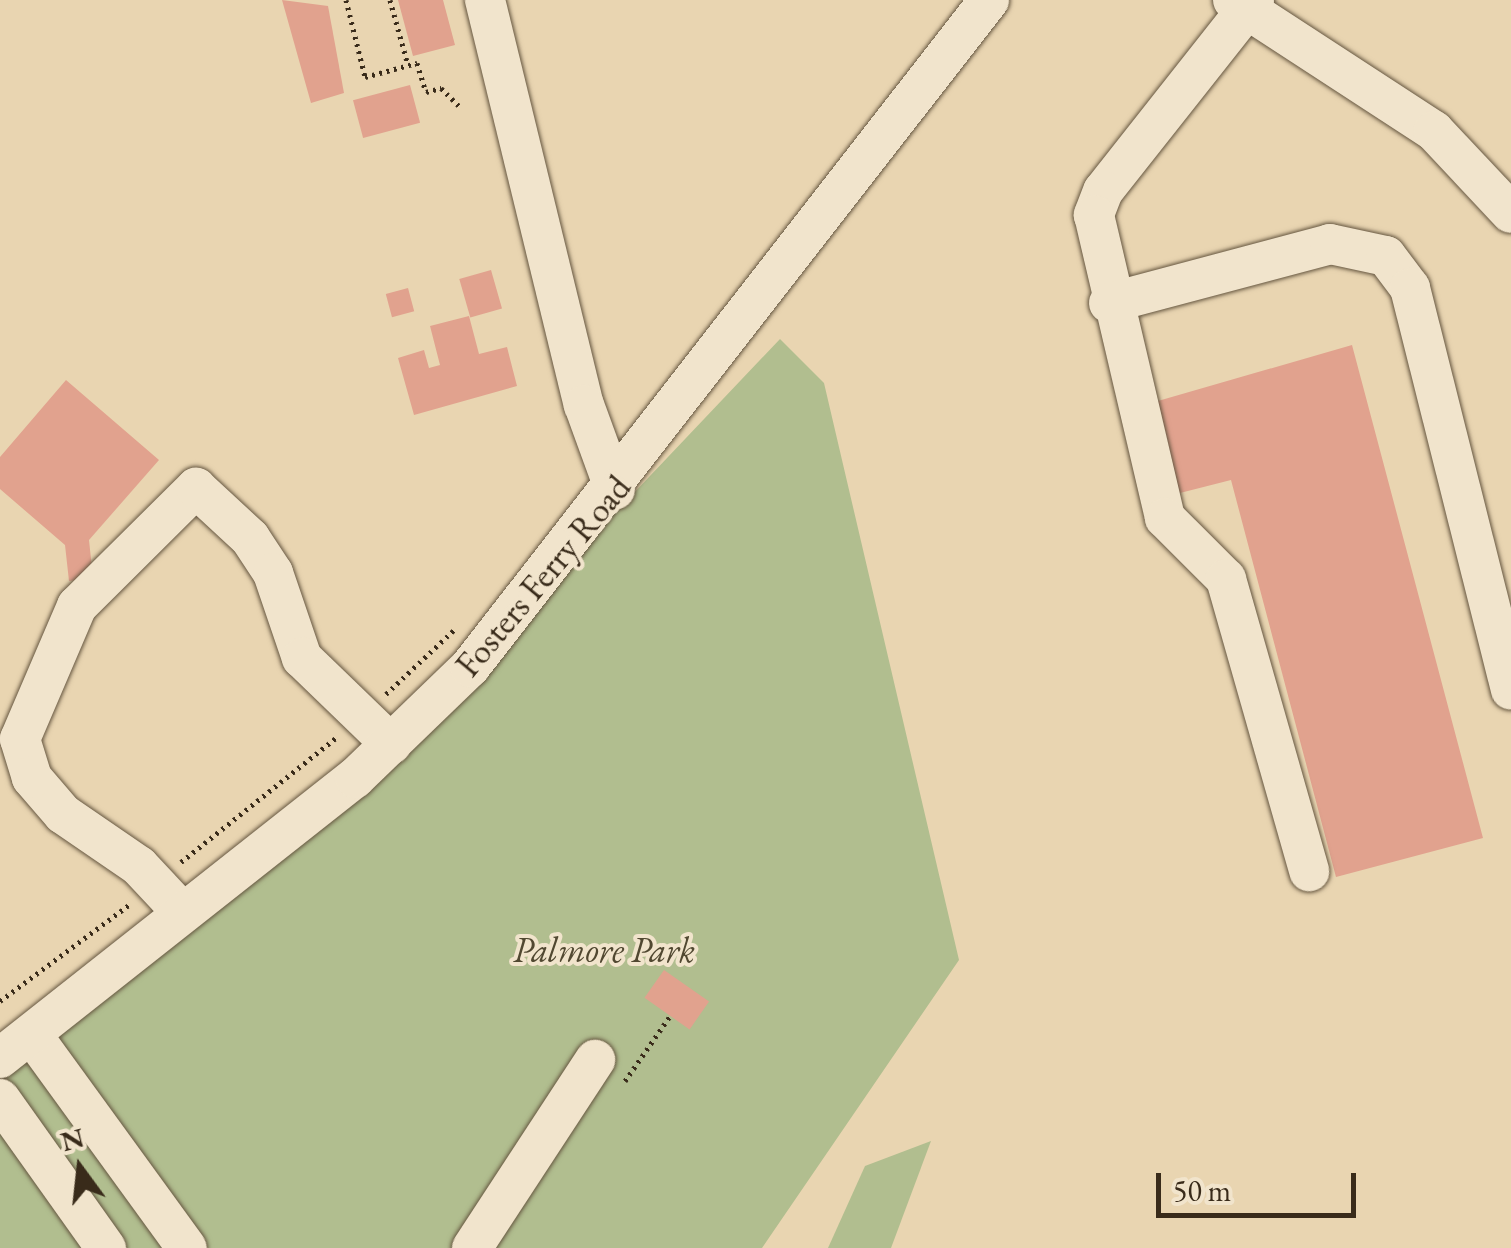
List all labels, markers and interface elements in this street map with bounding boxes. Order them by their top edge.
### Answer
street label: Fosters Ferry Road [447,467,639,685]
park label: Palmore Park [513,929,695,971]
north arrow [30,1118,130,1218]
text: N [57,1119,88,1159]
scale bar [1161,1153,1361,1215]
text: 50 m [1173,1171,1231,1210]

